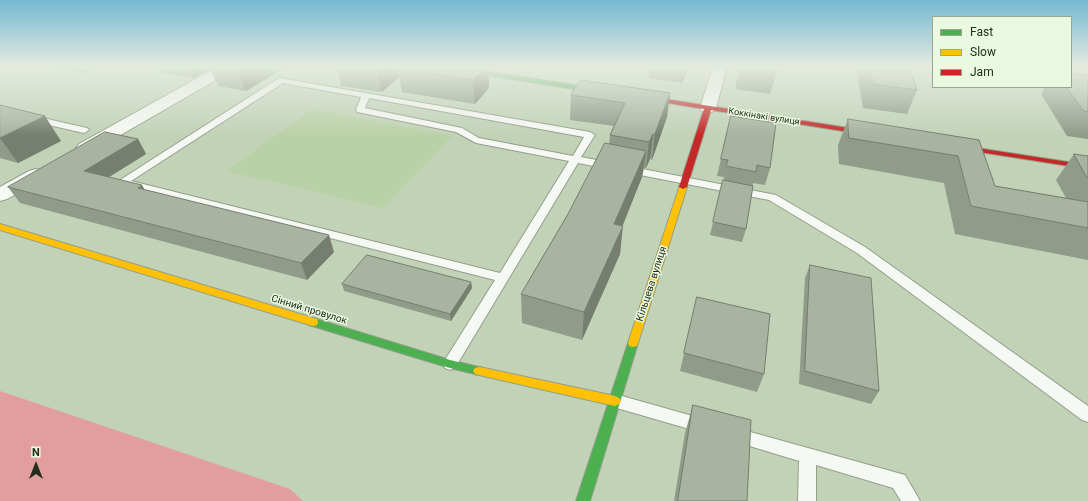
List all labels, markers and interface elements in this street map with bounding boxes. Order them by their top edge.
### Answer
legend [932,16,1072,88]
text: Fast [970,25,993,39]
text: Slow [970,45,996,59]
text: Jam [970,65,994,79]
street label: Коккінакі вулиця [728,106,800,128]
street label: Кільцева вулиця [634,245,670,323]
street label: Сінний провулок [270,293,348,327]
north arrow [16,445,56,485]
text: N [32,446,40,459]

